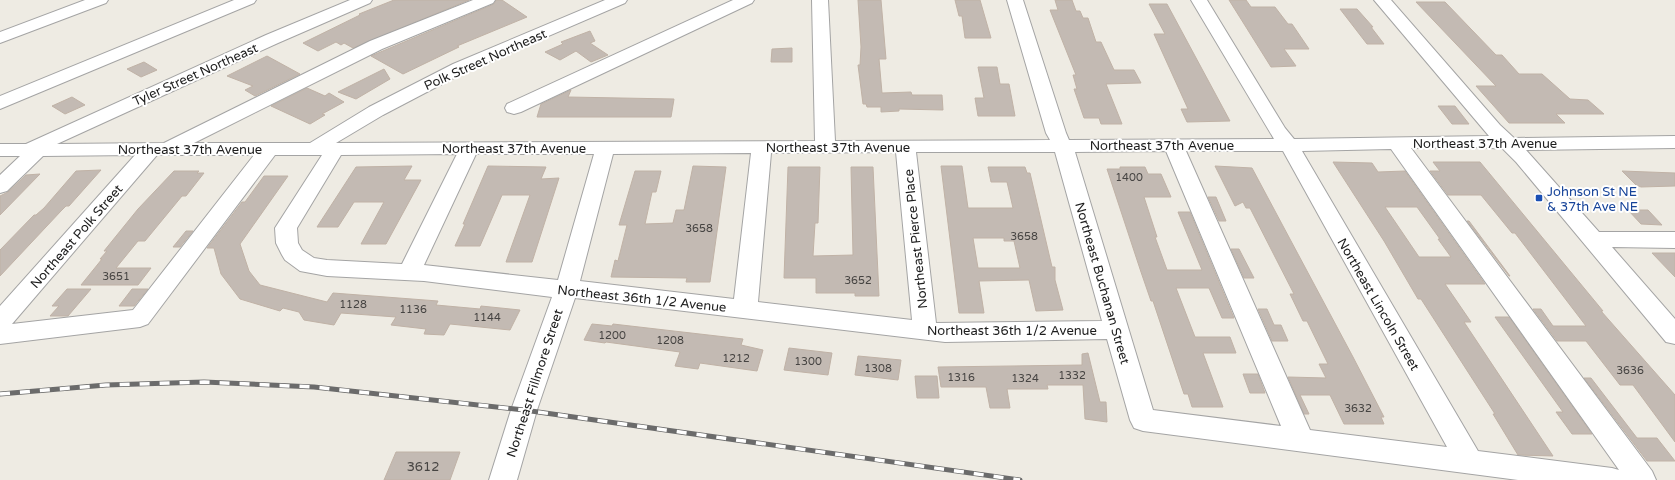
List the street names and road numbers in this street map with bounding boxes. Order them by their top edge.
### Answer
street label: Polk Street Northeast [422,26,549,94]
street label: Tyler Street Northeast [130,40,260,110]
street label: Northeast 37th Avenue [1413,136,1557,152]
street label: Northeast 37th Avenue [1090,138,1234,154]
street label: Northeast 37th Avenue [766,140,910,156]
street label: Northeast 37th Avenue [442,141,586,157]
street label: Northeast 37th Avenue [118,142,262,158]
street label: Northeast Pierce Place [901,168,931,309]
street label: Northeast Polk Street [27,181,126,292]
street label: Northeast Buchanan Street [1071,200,1133,366]
street label: Northeast Lincoln Street [1334,235,1423,374]
street label: Northeast 36th 1/2 Avenue [557,282,727,316]
street label: Northeast Fillmore Street [503,307,567,460]
street label: Northeast 36th 1/2 Avenue [927,323,1097,339]

